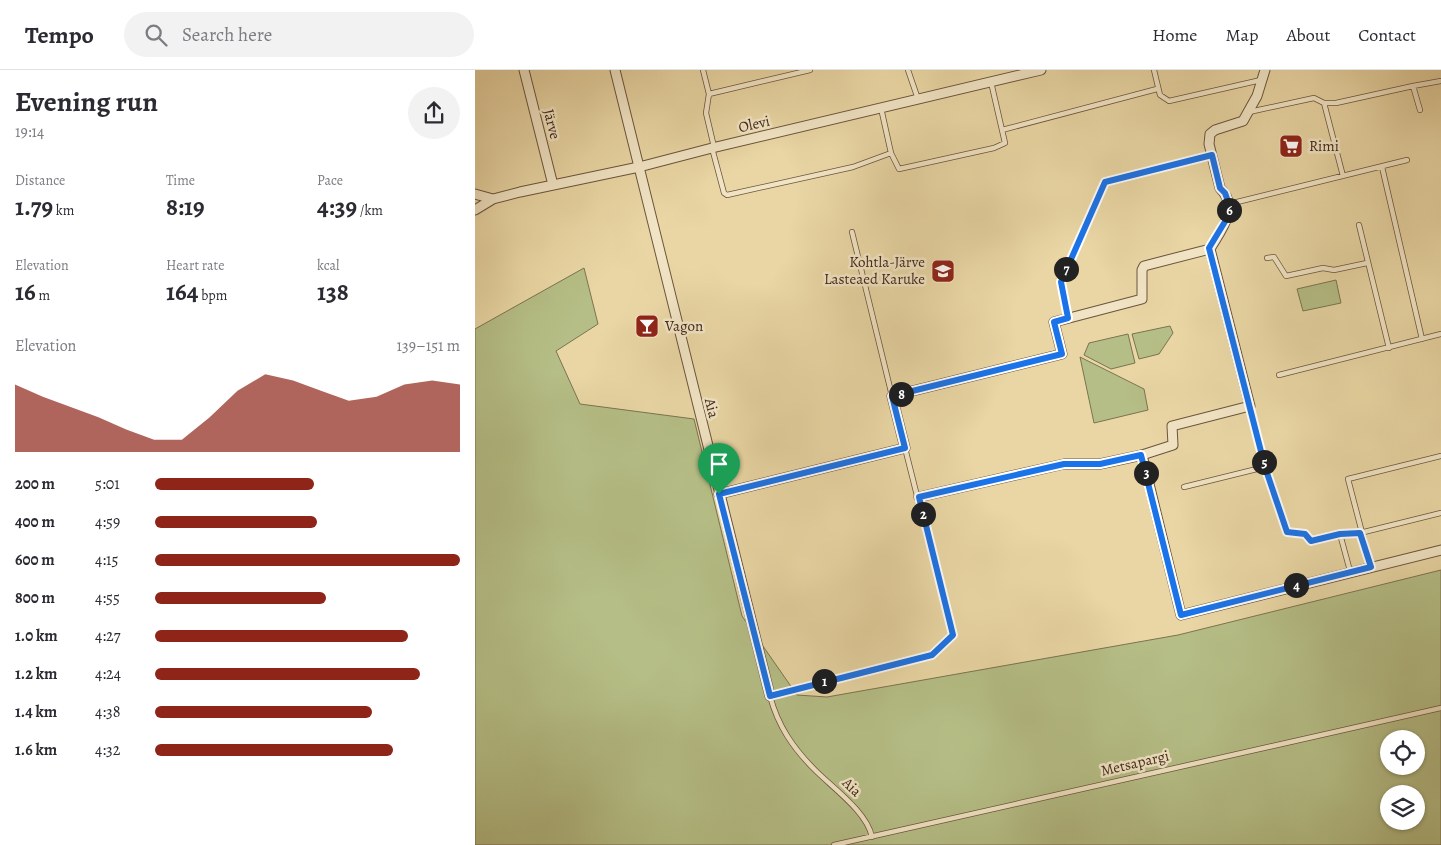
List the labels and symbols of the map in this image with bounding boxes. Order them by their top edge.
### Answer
street label: Järve [539,107,565,142]
street label: Olevi [736,111,772,137]
supermarket icon: Rimi [1278,133,1304,159]
place label: Rimi [1309,136,1339,156]
pin: 6 [1217,198,1241,222]
place label: Kohtla-Järve Lasteaed Karuke [824,252,925,289]
pin: 7 [1053,256,1079,282]
school or university icon: Kohtla-Järve Lasteaed Karuke [930,258,956,284]
bar icon: Vagon [634,313,660,339]
place label: Vagon [664,316,703,336]
pin: 8 [889,382,913,406]
street label: Aia [700,395,724,420]
pin [698,443,740,494]
pin: 5 [1251,450,1277,474]
pin: 3 [1133,460,1159,486]
pin: 2 [911,502,935,526]
pin: 4 [1283,572,1309,598]
pin: 1 [811,668,837,694]
street label: Metsapargi [1099,745,1171,781]
street label: Aia [837,772,866,801]

